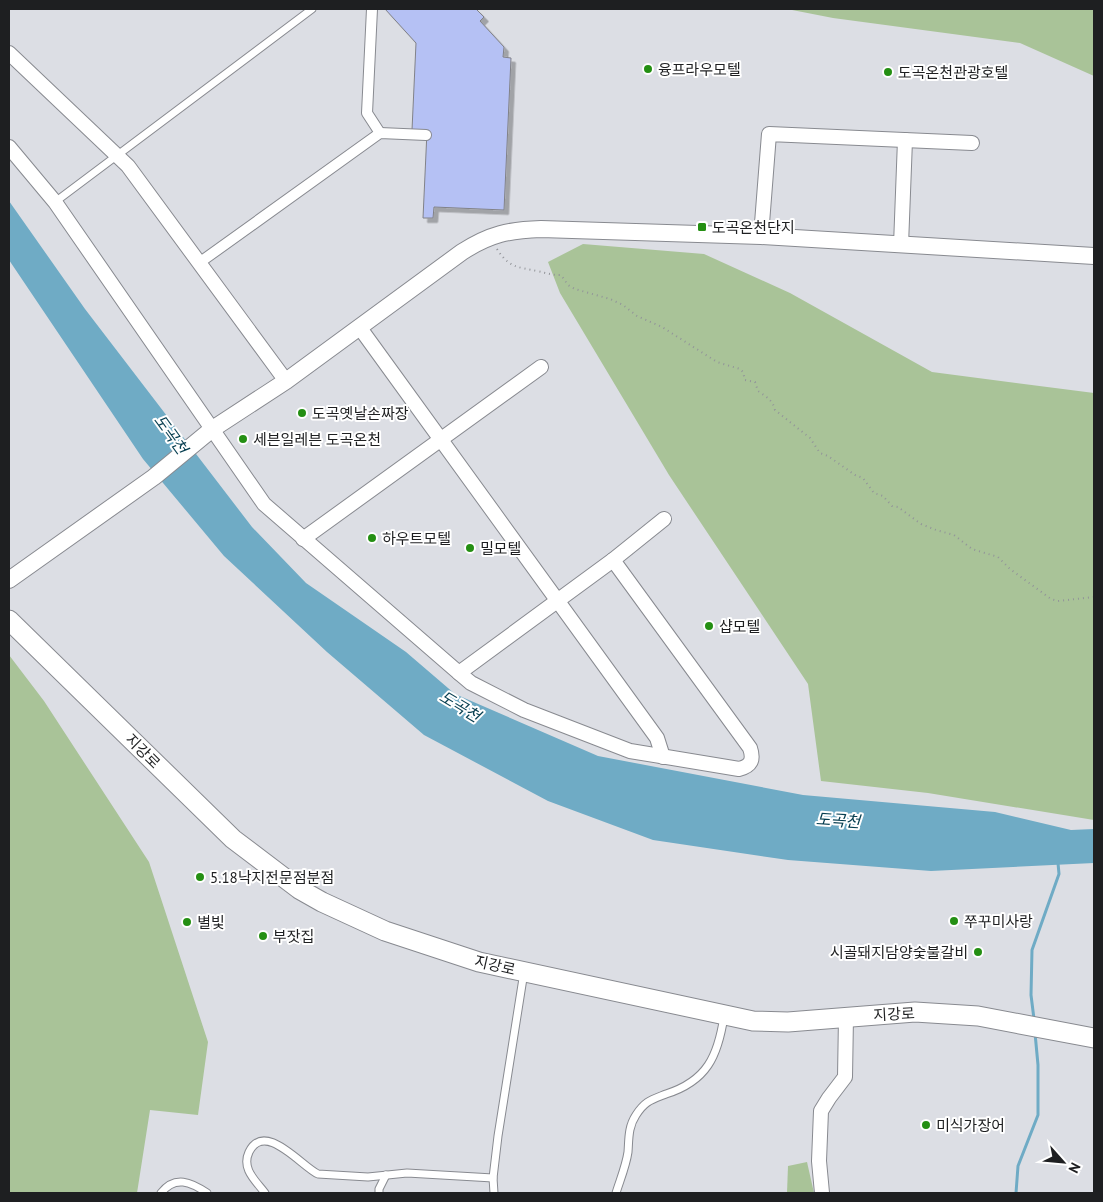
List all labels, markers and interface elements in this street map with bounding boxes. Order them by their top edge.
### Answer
place label: 융프라우모텔 [658,60,741,79]
marker: 융프라우모텔 [642,63,654,75]
place label: 도곡온천관광호텔 [898,63,1008,82]
marker: 도곡온천관광호텔 [882,66,894,78]
place label: 도곡온천단지 [712,218,795,237]
marker: 도곡온천단지 [696,221,708,233]
place label: 도곡옛날손짜장 [312,404,409,423]
marker: 도곡옛날손짜장 [296,407,308,419]
water label: 도곡천 [150,410,193,460]
place label: 세븐일레븐 도곡온천 [253,430,381,449]
marker: 세븐일레븐 도곡온천 [237,433,249,445]
place label: 하우트모텔 [382,529,451,548]
marker: 하우트모텔 [366,532,378,544]
place label: 밀모텔 [480,539,521,558]
marker: 밀모텔 [464,542,476,554]
place label: 샵모텔 [719,617,760,636]
marker: 샵모텔 [703,620,715,632]
water label: 도곡천 [436,686,486,727]
street label: 지강로 [122,730,164,772]
water label: 도곡천 [815,808,863,832]
place label: 5.18낙지전문점분점 [210,868,334,887]
marker: 5.18낙지전문점분점 [194,871,206,883]
place label: 쭈꾸미사랑 [964,912,1033,931]
place label: 별빛 [197,913,225,932]
marker: 쭈꾸미사랑 [948,915,960,927]
marker: 별빛 [181,916,193,928]
place label: 부잣집 [273,927,314,946]
marker: 부잣집 [257,930,269,942]
place label: 시골돼지담양숯불갈비 [830,943,968,962]
marker: 시골돼지담양숯불갈비 [972,946,984,958]
street label: 지강로 [473,951,517,979]
street label: 지강로 [873,1003,915,1025]
place label: 미식가장어 [936,1116,1005,1135]
marker: 미식가장어 [920,1119,932,1131]
north arrow [1038,1137,1088,1187]
text: N [1064,1160,1085,1176]

